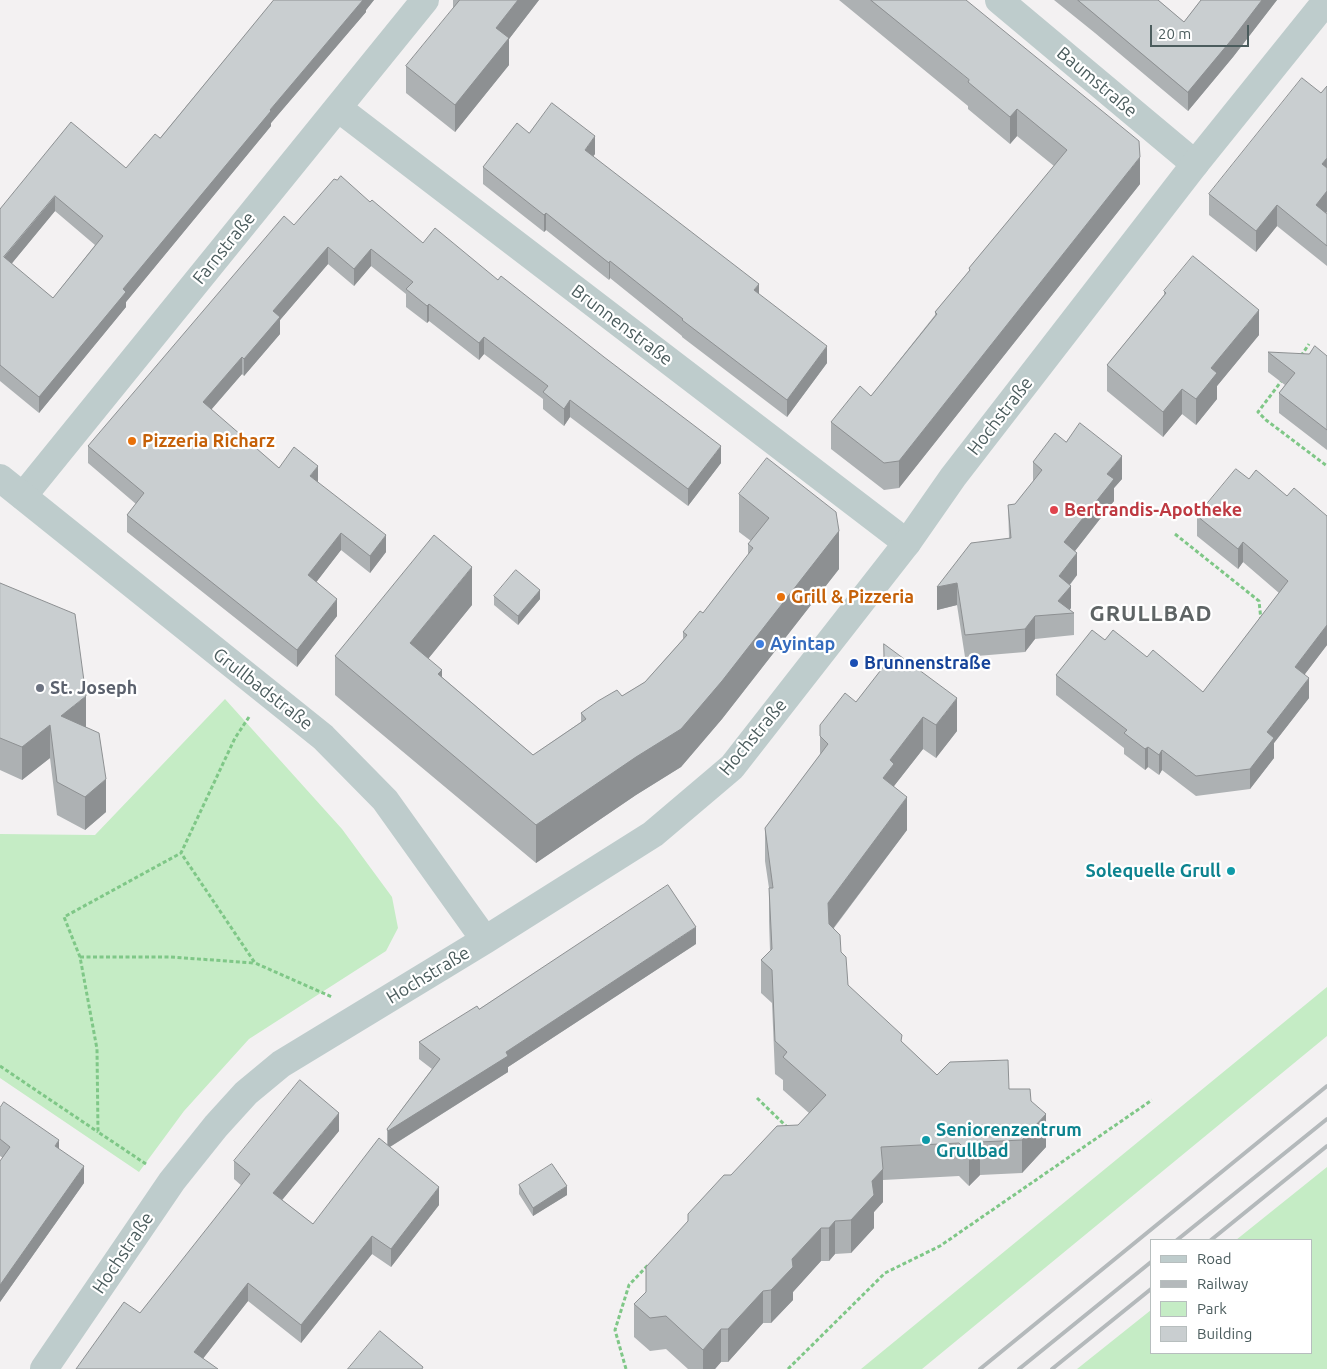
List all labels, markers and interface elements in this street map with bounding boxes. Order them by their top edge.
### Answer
scale bar [1152,15,1251,47]
text: 20 m [1158,25,1191,42]
street label: Baumstraße [1052,42,1142,122]
street label: Farnstraße [188,207,260,289]
street label: Brunnenstraße [567,280,677,370]
street label: Hochstraße [963,373,1037,459]
place label: Pizzeria Richarz [142,430,275,452]
marker: Pizzeria Richarz [126,435,138,447]
place label: Bertrandis-Apotheke [1064,499,1242,521]
marker: Bertrandis-Apotheke [1048,504,1060,516]
place label: Grill & Pizzeria [791,586,914,608]
marker: Grill & Pizzeria [775,591,787,603]
district label: GRULLBAD [1088,601,1214,627]
place label: Ayintap [770,633,835,655]
marker: Ayintap [754,638,766,650]
street label: Grullbadstraße [209,643,317,735]
place label: Brunnenstraße [864,652,991,674]
marker: Brunnenstraße [848,657,860,669]
place label: St. Joseph [50,677,137,699]
marker: St. Joseph [34,682,46,694]
street label: Hochstraße [715,694,791,780]
place label: Solequelle Grull [1086,860,1221,882]
marker: Solequelle Grull [1225,865,1237,877]
street label: Hochstraße [382,942,474,1008]
place label: Seniorenzentrum Grullbad [936,1119,1082,1162]
marker: Seniorenzentrum Grullbad [920,1134,932,1146]
street label: Hochstraße [88,1208,158,1298]
legend [1150,1239,1312,1354]
text: Road [1197,1250,1232,1267]
text: Railway [1197,1275,1248,1292]
text: Park [1197,1300,1227,1317]
text: Building [1197,1325,1252,1342]

